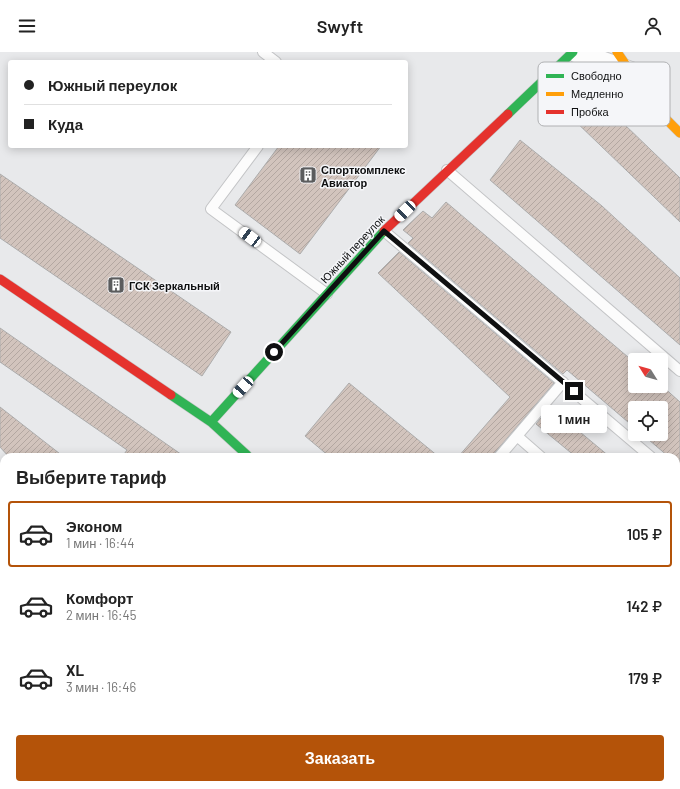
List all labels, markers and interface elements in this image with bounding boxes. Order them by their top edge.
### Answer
icon: menu [16,15,38,37]
text: Swyft [317,15,363,37]
icon: person [642,15,664,37]
legend [538,62,670,126]
text: Свободно [571,69,622,82]
text: Южный переулок [48,76,177,94]
text: Медленно [571,87,623,100]
text: Пробка [571,105,609,118]
text: Куда [48,115,83,133]
place label: Спорткомплекс Авиатор [321,163,405,189]
building icon: Спорткомплекс Авиатор [298,165,318,185]
car [392,198,418,224]
street label: Южный переулок [317,212,387,286]
car [237,225,263,249]
building icon: ГСК Зеркальный [106,275,126,295]
place label: ГСК Зеркальный [129,279,220,292]
route start [265,343,283,361]
north arrow [628,353,668,393]
map controls [628,353,668,441]
car [231,374,255,400]
route end [565,382,583,400]
button: locate [628,401,668,441]
callout: 1 мин [541,405,607,433]
text: 1 мин [558,411,590,427]
text: Выберите тариф [16,466,167,488]
icon: car [18,516,54,552]
text: Эконом [66,517,122,535]
text: 105 ₽ [627,525,662,543]
text: 1 мин · 16:44 [66,535,134,551]
icon: car [18,588,54,624]
text: Комфорт [66,589,133,607]
text: 142 ₽ [626,597,662,615]
text: 2 мин · 16:45 [66,607,136,623]
icon: car [18,660,54,696]
text: XL [66,661,84,679]
text: 179 ₽ [628,669,662,687]
text: 3 мин · 16:46 [66,679,136,695]
button: Заказать [16,735,664,781]

